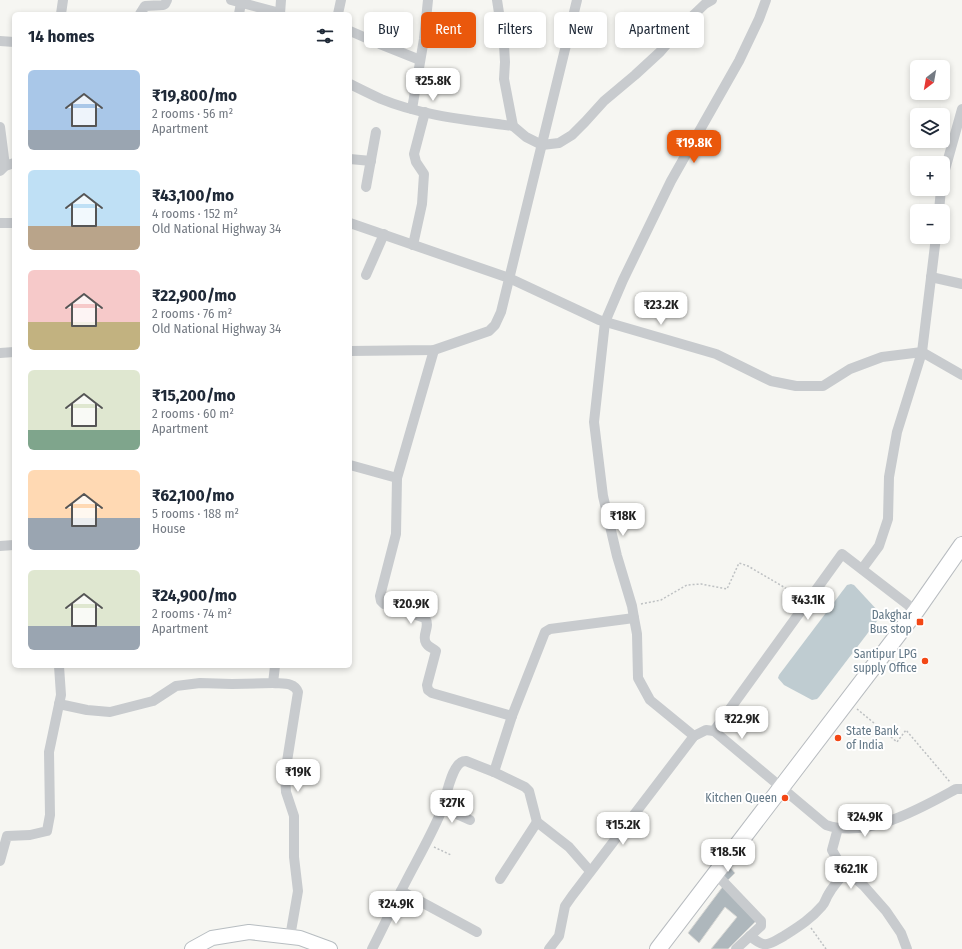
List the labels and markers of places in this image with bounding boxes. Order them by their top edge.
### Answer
pin: ₹25.8K [400,68,466,102]
pin: ₹19.8K [661,130,727,164]
pin: ₹23.2K [628,292,694,326]
pin: ₹18K [599,503,647,537]
pin: ₹43.1K [775,587,841,621]
pin: ₹20.9K [378,591,444,625]
place label: Dakghar Bus stop [870,608,913,636]
marker: Dakghar Bus stop [915,617,925,627]
place label: Santipur LPG supply Office [853,647,917,675]
marker: Santipur LPG supply Office [920,656,930,666]
pin: ₹22.9K [709,706,775,740]
place label: State Bank of India [846,724,899,752]
marker: State Bank of India [833,733,843,743]
pin: ₹19K [274,759,322,793]
pin: ₹27K [428,790,476,824]
place label: Kitchen Queen [705,791,777,805]
marker: Kitchen Queen [780,793,790,803]
pin: ₹24.9K [832,804,898,838]
pin: ₹15.2K [590,812,656,846]
pin: ₹18.5K [695,839,761,873]
pin: ₹62.1K [818,856,884,890]
pin: ₹24.9K [363,891,429,925]

